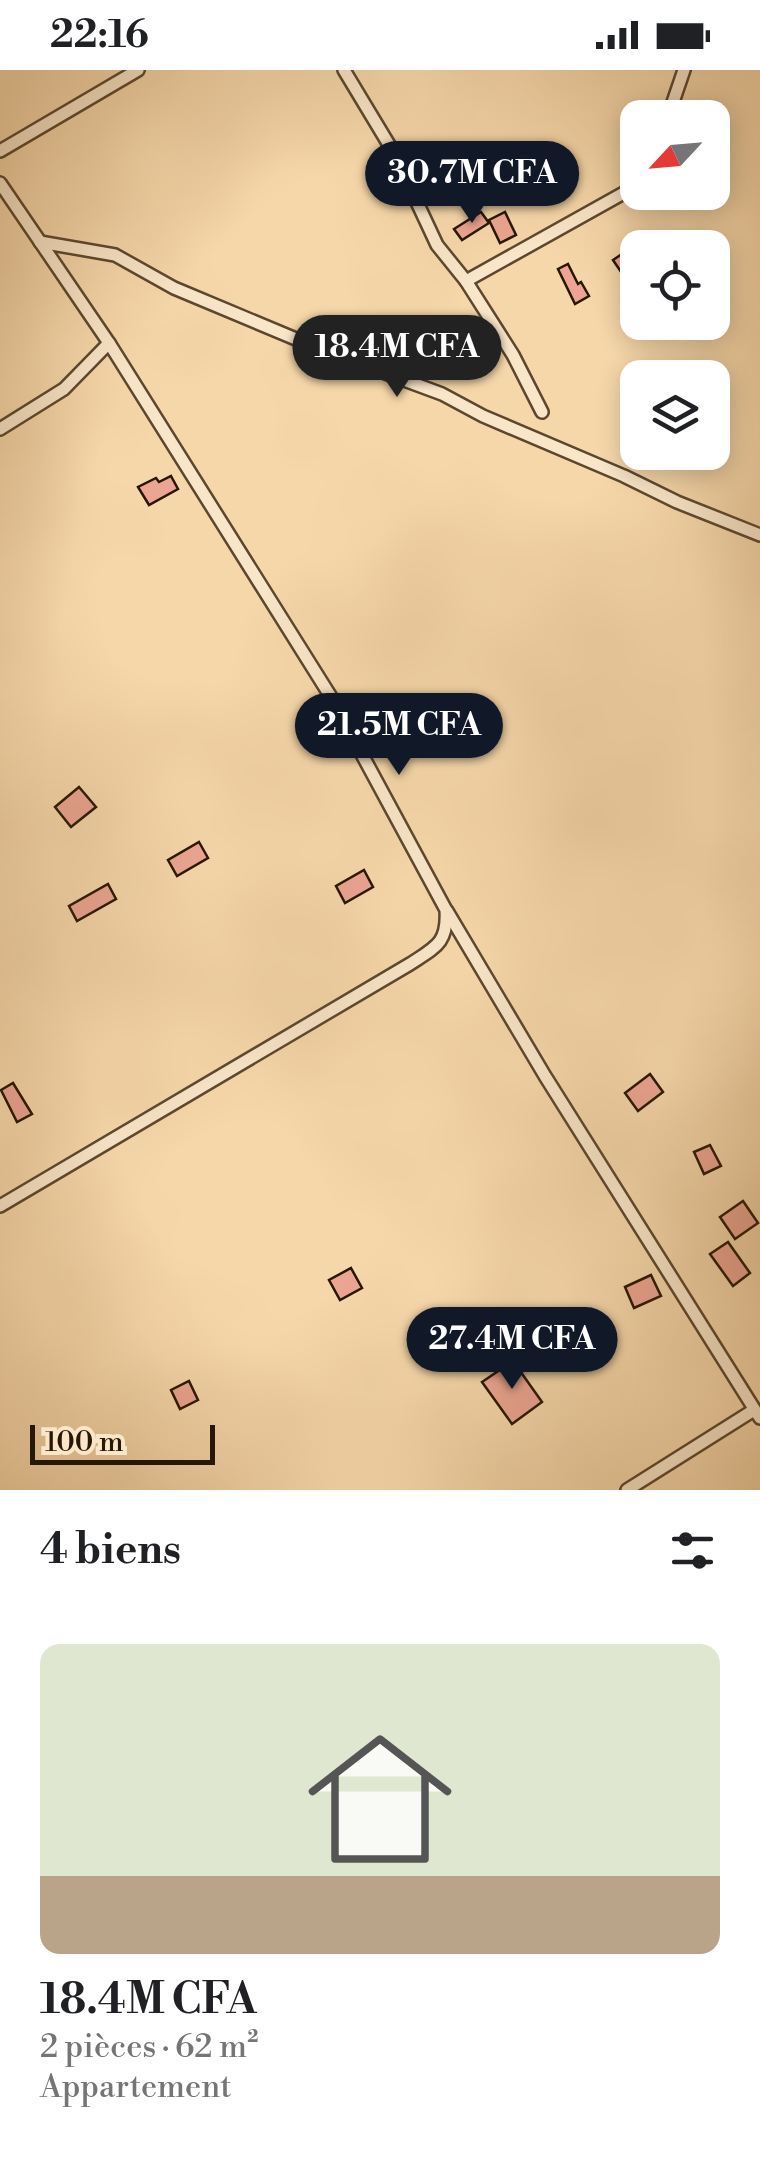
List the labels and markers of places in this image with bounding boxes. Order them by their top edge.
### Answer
pin: 30.7M CFA [358,141,586,226]
pin: 18.4M CFA [283,315,511,400]
pin: 21.5M CFA [285,693,513,778]
pin: 27.4M CFA [398,1307,626,1392]

